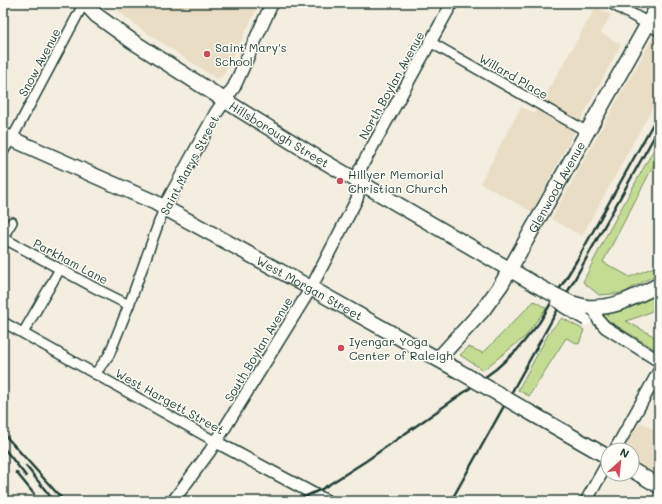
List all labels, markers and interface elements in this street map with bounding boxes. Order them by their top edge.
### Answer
street label: Snow Avenue [14,25,64,99]
street label: North Boylan Avenue [355,28,427,142]
place label: Saint Mary's School [215,39,287,69]
marker: Saint Mary's School [202,49,212,59]
street label: Willard Place [476,50,552,102]
street label: Hillsborough Street [226,97,332,171]
street label: Saint Marys Street [156,112,222,218]
street label: Glenwood Avenue [524,138,588,235]
place label: Hillyer Memorial Christian Church [348,166,448,196]
marker: Hillyer Memorial Christian Church [335,176,345,186]
street label: Parkham Lane [31,235,111,287]
street label: West Morgan Street [254,252,366,324]
street label: South Boylan Avenue [220,294,296,404]
place label: Iyengar Yoga Center of Raleigh [349,333,453,363]
marker: Iyengar Yoga Center of Raleigh [336,343,346,353]
street label: West Hargett Street [113,364,227,438]
north arrow [600,442,640,482]
text: N [618,444,632,461]

